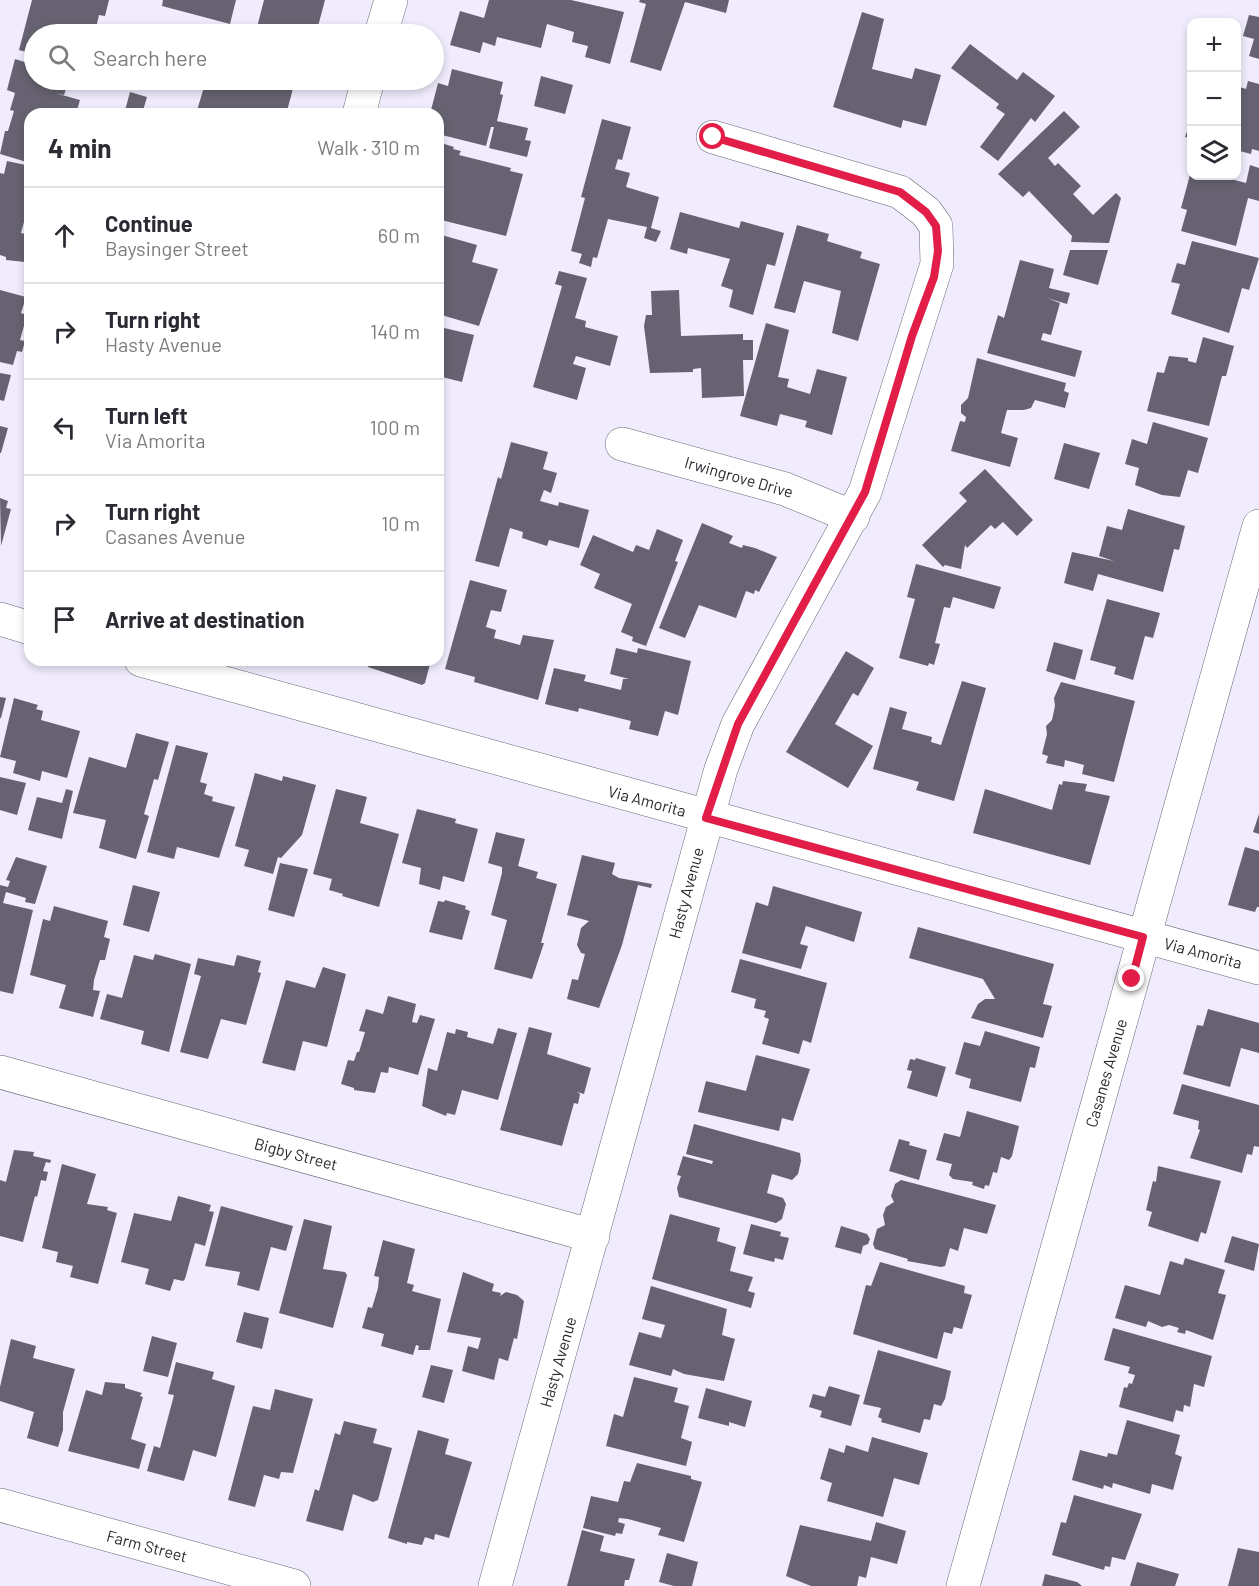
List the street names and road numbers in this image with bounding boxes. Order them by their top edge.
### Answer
street label: Irwingrove Drive [683,452,796,501]
street label: Via Amorita [606,781,688,820]
street label: Hasty Avenue [664,845,707,941]
street label: Via Amorita [1162,933,1244,972]
street label: Casanes Avenue [1081,1016,1130,1129]
street label: Bigby Street [252,1133,340,1174]
street label: Hasty Avenue [535,1314,580,1409]
street label: Farm Street [105,1526,190,1565]

